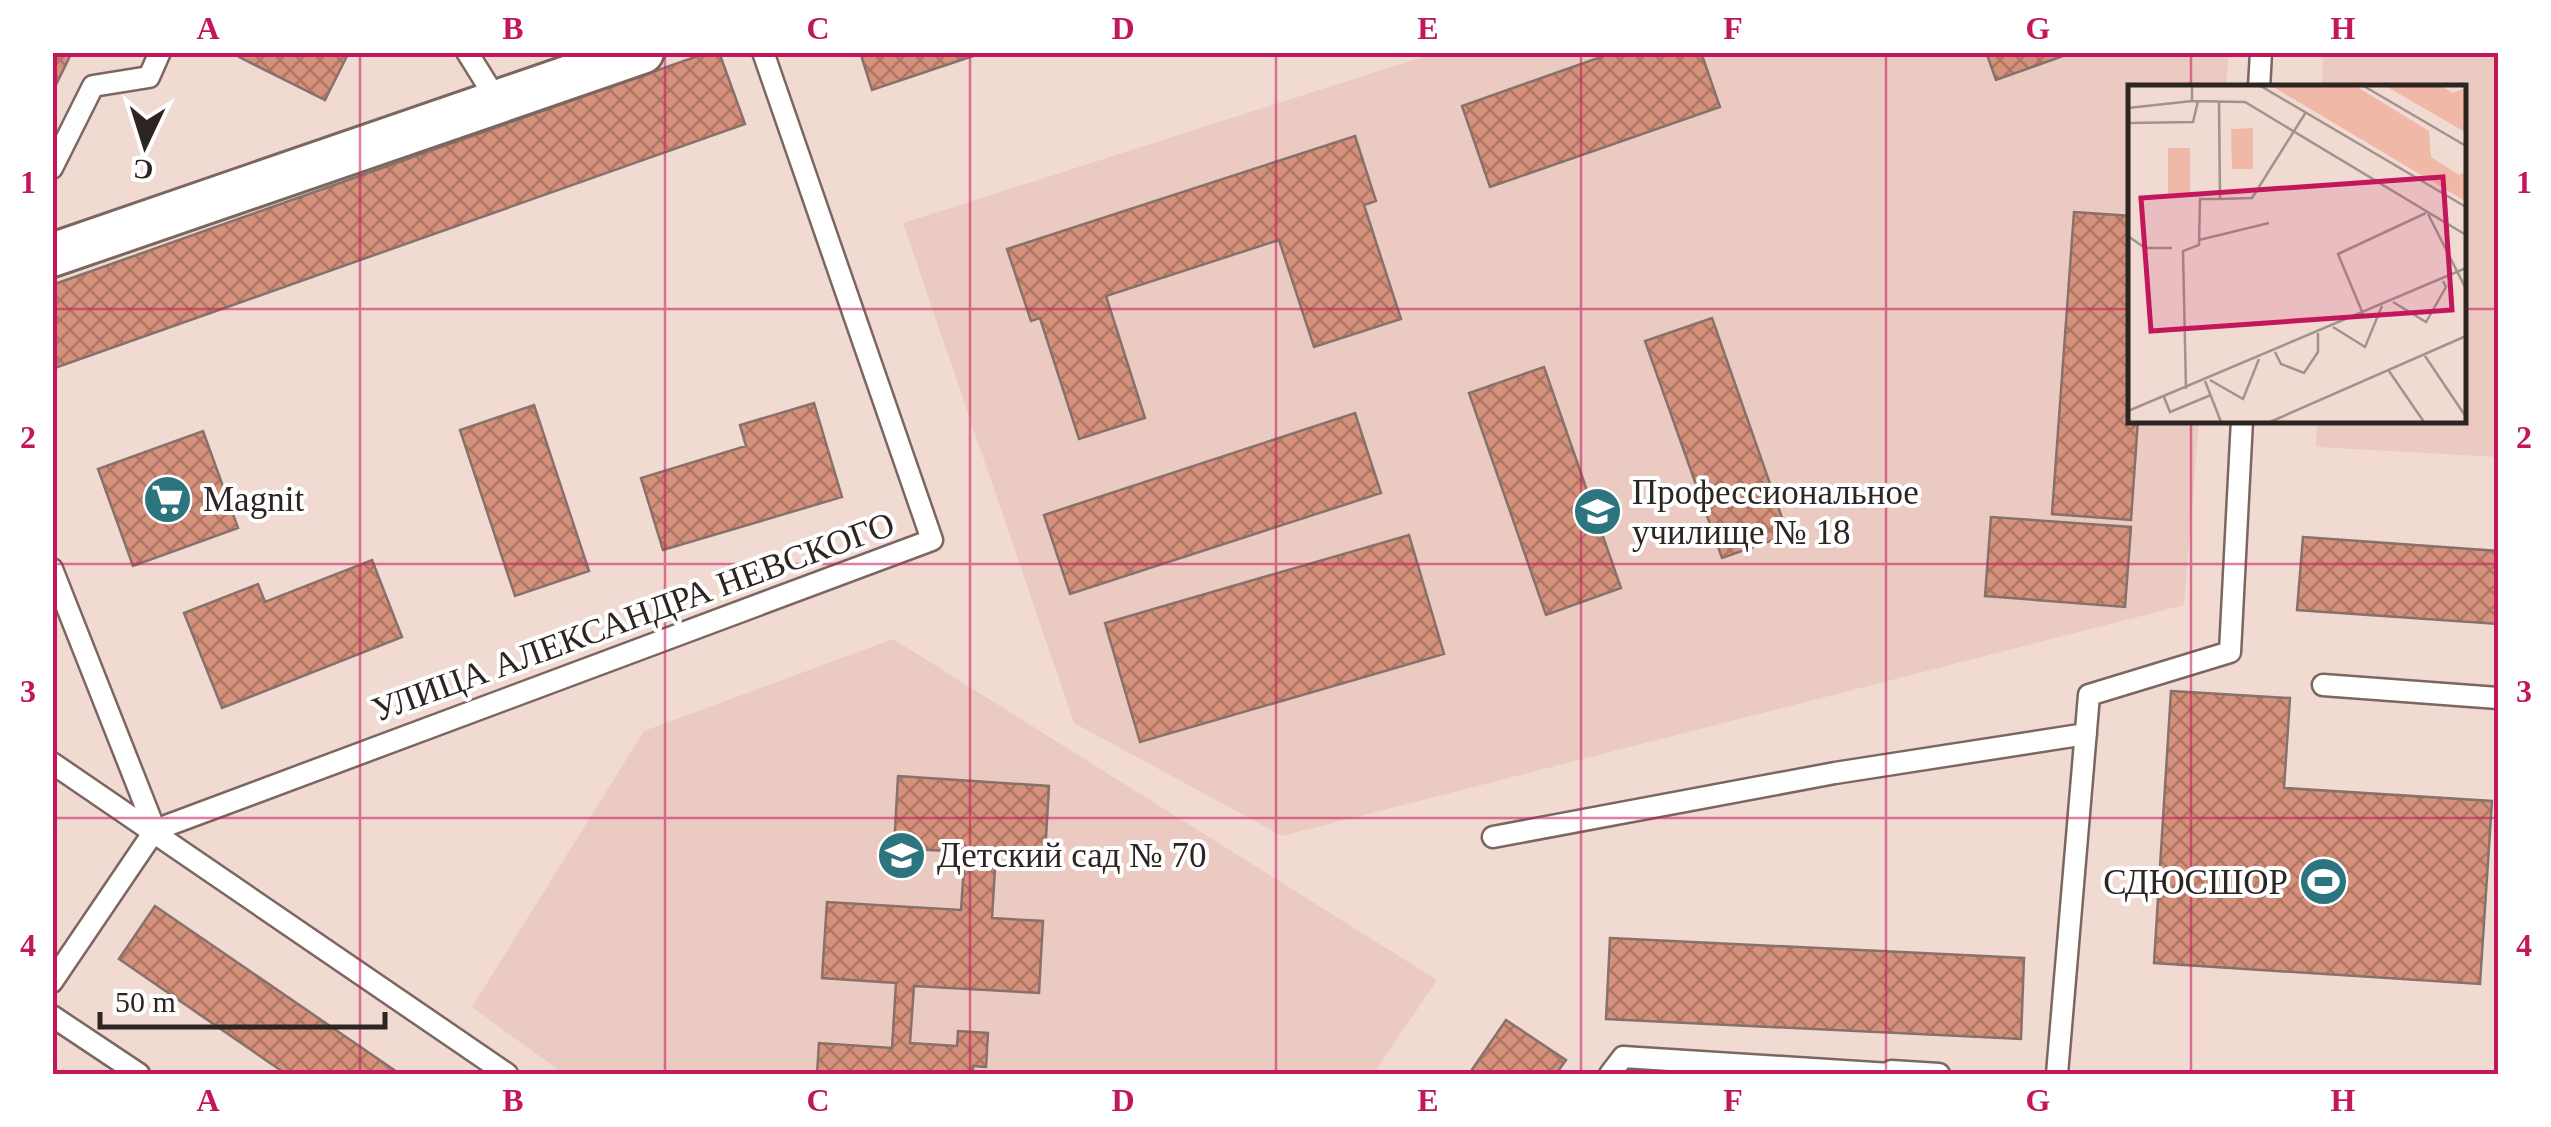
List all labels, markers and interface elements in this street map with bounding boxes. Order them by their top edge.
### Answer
text: A [196,10,220,46]
text: B [502,10,524,46]
text: C [806,10,830,46]
text: D [1111,10,1135,46]
text: E [1417,10,1439,46]
text: F [1723,10,1743,46]
text: G [2026,10,2051,46]
text: H [2331,10,2356,46]
inset map [2128,85,2466,422]
north arrow [95,95,195,195]
text: С [132,153,154,186]
text: 1 [20,164,36,200]
text: 1 [2516,164,2532,200]
text: 2 [20,419,36,455]
text: 2 [2516,419,2532,455]
supermarket icon: Magnit [142,473,194,525]
place label: Профессиональное училище № 18 [1632,473,1919,552]
place label: Magnit [203,480,304,519]
school or university icon: Профессиональное училище № 18 [1571,486,1623,538]
street label: УЛИЦА АЛЕКСАНДРА НЕВСКОГО [367,504,899,730]
text: 3 [20,673,36,709]
text: 3 [2516,673,2532,709]
school or university icon: Детский сад № 70 [876,829,928,881]
place label: Детский сад № 70 [937,836,1207,875]
sports icon: СДЮСШОР [2297,856,2349,908]
place label: СДЮСШОР [2103,863,2288,902]
text: 4 [20,927,36,963]
text: 4 [2516,927,2532,963]
scale bar [100,967,385,1029]
text: 50 m [115,985,176,1018]
text: A [196,1082,220,1118]
text: B [502,1082,524,1118]
text: C [806,1082,830,1118]
text: D [1111,1082,1135,1118]
text: E [1417,1082,1439,1118]
text: F [1723,1082,1743,1118]
text: G [2026,1082,2051,1118]
text: H [2331,1082,2356,1118]

